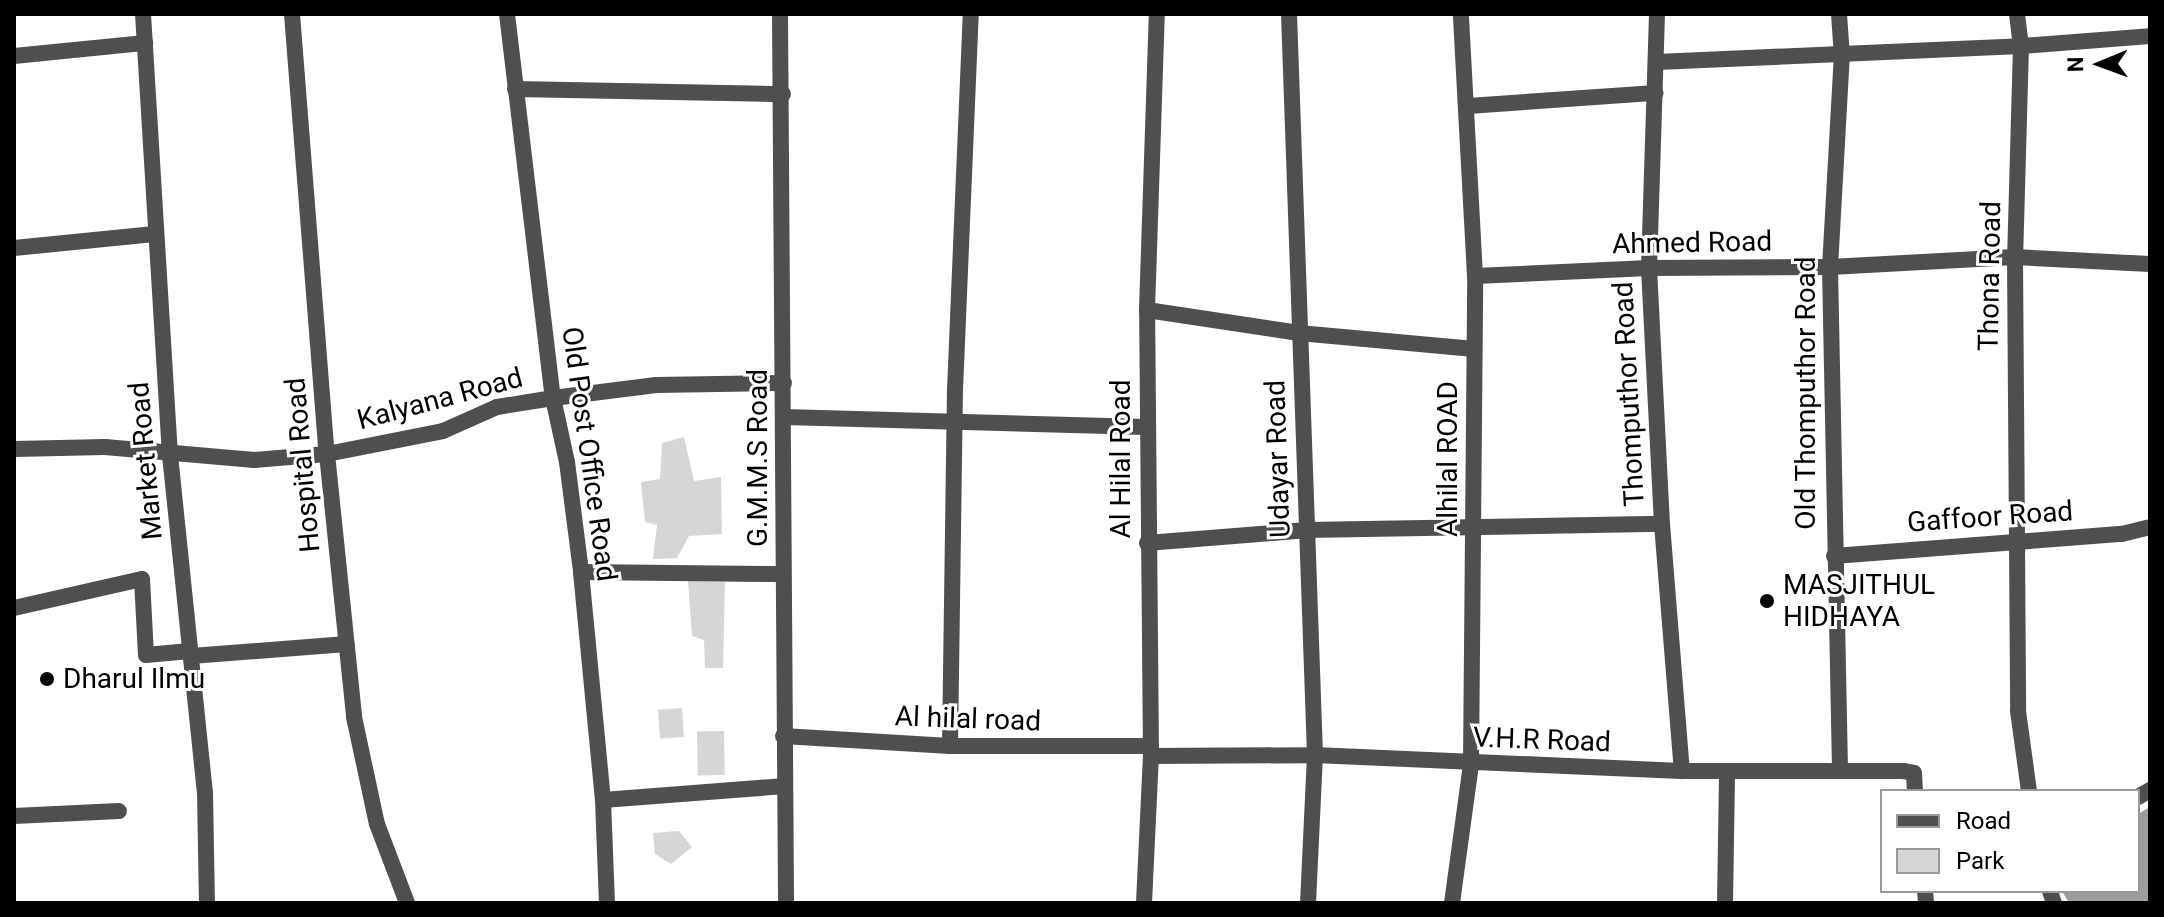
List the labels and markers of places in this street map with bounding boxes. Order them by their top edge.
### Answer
place label: MASJITHUL HIDHAYA [1783,568,1935,634]
marker: MASJITHUL HIDHAYA [1758,592,1776,610]
place label: Dharul Ilmu [63,662,205,696]
marker: Dharul Ilmu [38,670,56,688]

